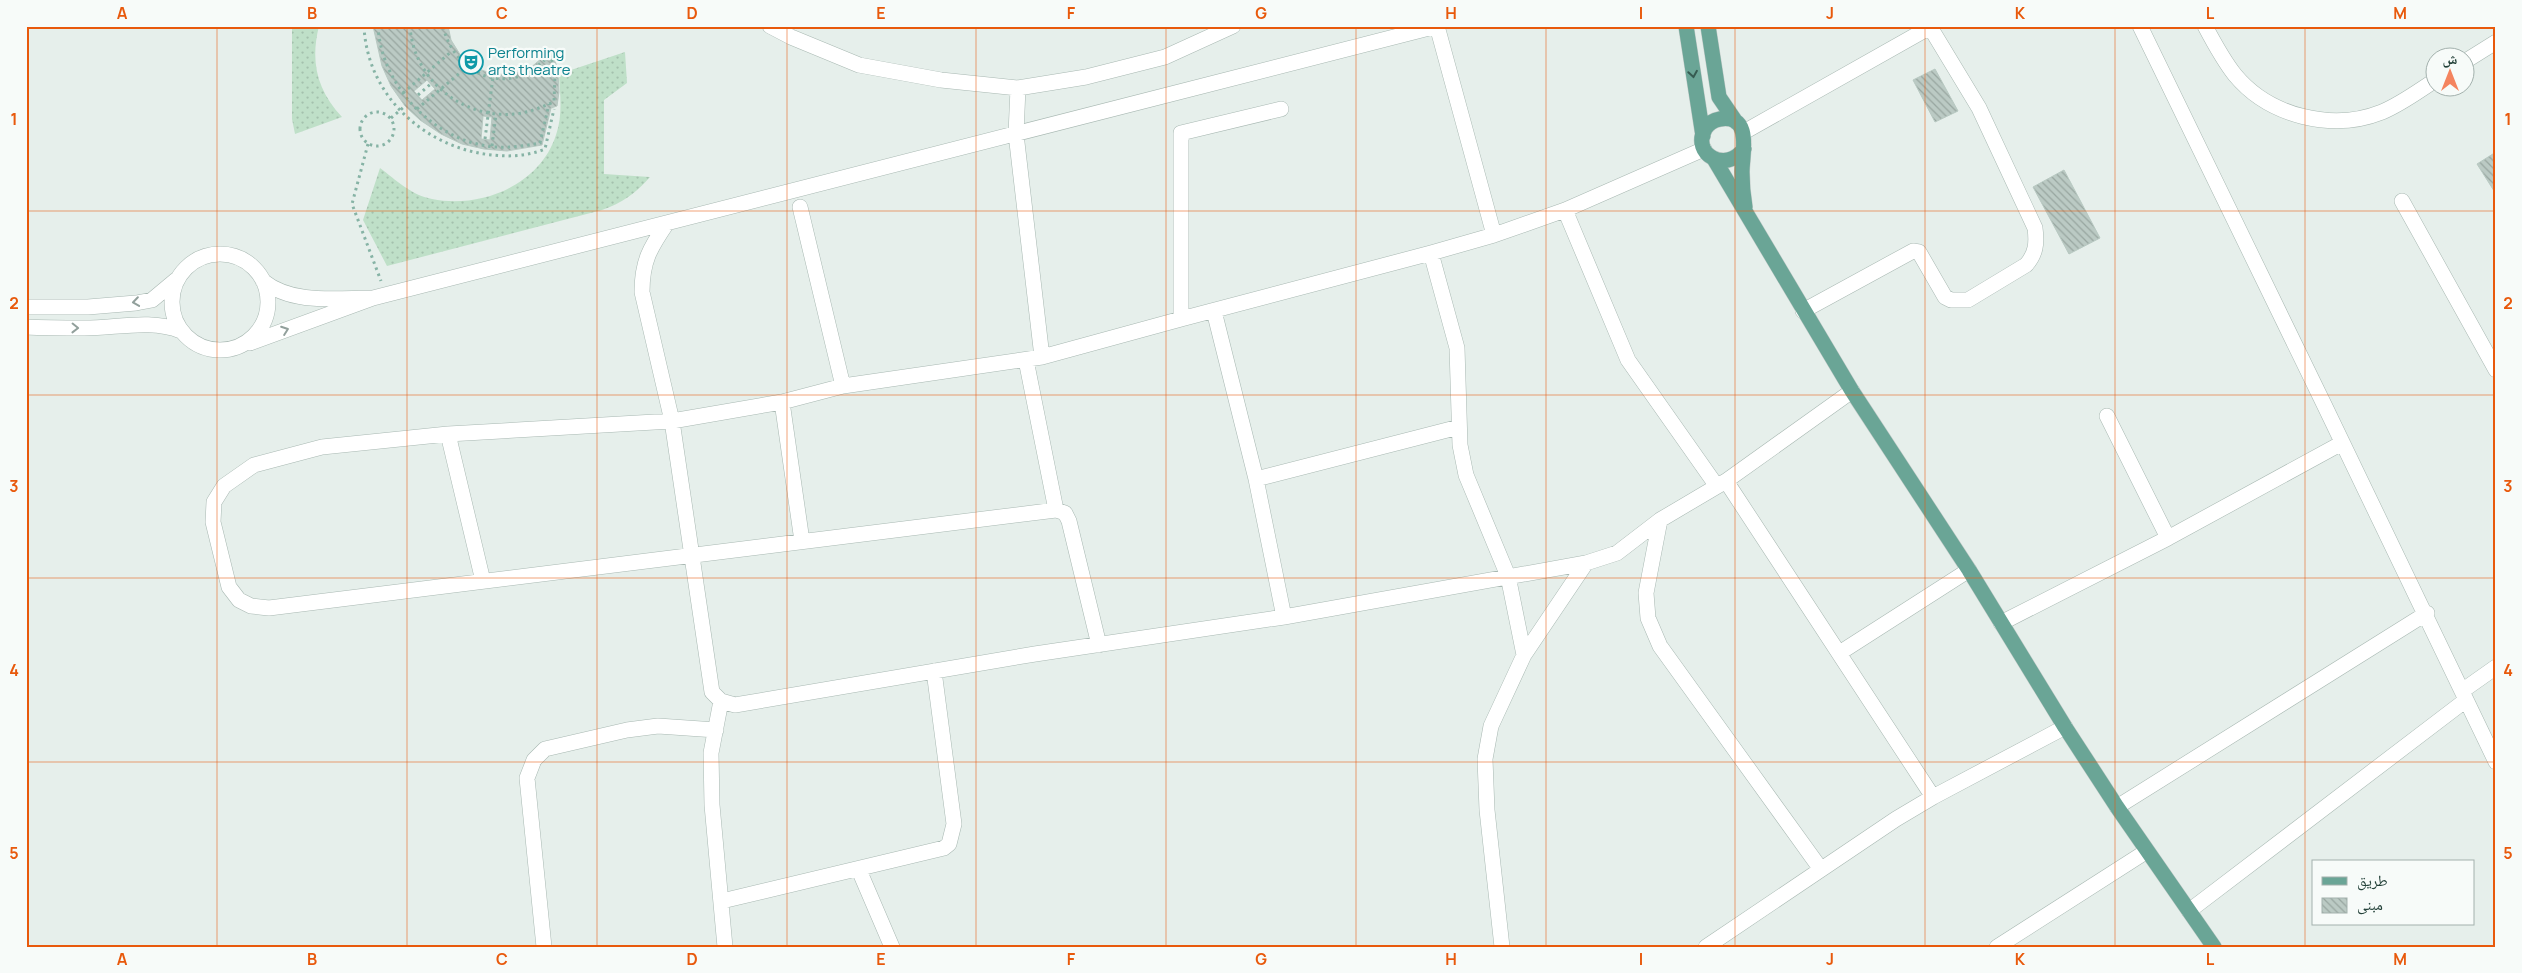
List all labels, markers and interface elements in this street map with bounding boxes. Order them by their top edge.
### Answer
text: A [117,2,128,24]
text: B [307,2,317,24]
text: C [496,2,508,24]
text: D [686,2,698,24]
text: E [876,2,886,24]
text: F [1067,2,1076,24]
text: G [1255,2,1267,24]
text: H [1445,2,1457,24]
text: I [1639,2,1643,24]
text: J [1826,2,1834,24]
text: K [2015,2,2026,24]
text: L [2206,2,2215,24]
text: M [2393,2,2407,24]
place label: Performing arts theatre [488,42,571,80]
north arrow [2424,48,2474,98]
theatre icon: Performing arts theatre [458,49,484,75]
text: ش [2443,49,2458,68]
one-way arrow [1688,70,1698,79]
text: 1 [10,108,18,130]
text: 1 [2504,108,2512,130]
text: 2 [9,292,19,314]
text: 2 [2503,292,2513,314]
one-way arrow [132,297,141,307]
one-way arrow [72,323,79,333]
one-way arrow [281,326,289,336]
text: 3 [9,475,19,497]
text: 3 [2503,475,2513,497]
text: 4 [9,659,19,681]
text: 4 [2503,659,2513,681]
text: 5 [9,842,19,864]
text: 5 [2503,842,2513,864]
legend [2312,860,2474,926]
text: طريق [2357,870,2388,891]
text: مبنى [2357,894,2383,915]
text: A [117,948,128,970]
text: B [307,948,317,970]
text: C [496,948,508,970]
text: D [686,948,698,970]
text: E [876,948,886,970]
text: F [1067,948,1076,970]
text: G [1255,948,1267,970]
text: H [1445,948,1457,970]
text: I [1639,948,1643,970]
text: J [1826,948,1834,970]
text: K [2015,948,2026,970]
text: L [2206,948,2215,970]
text: M [2393,948,2407,970]

